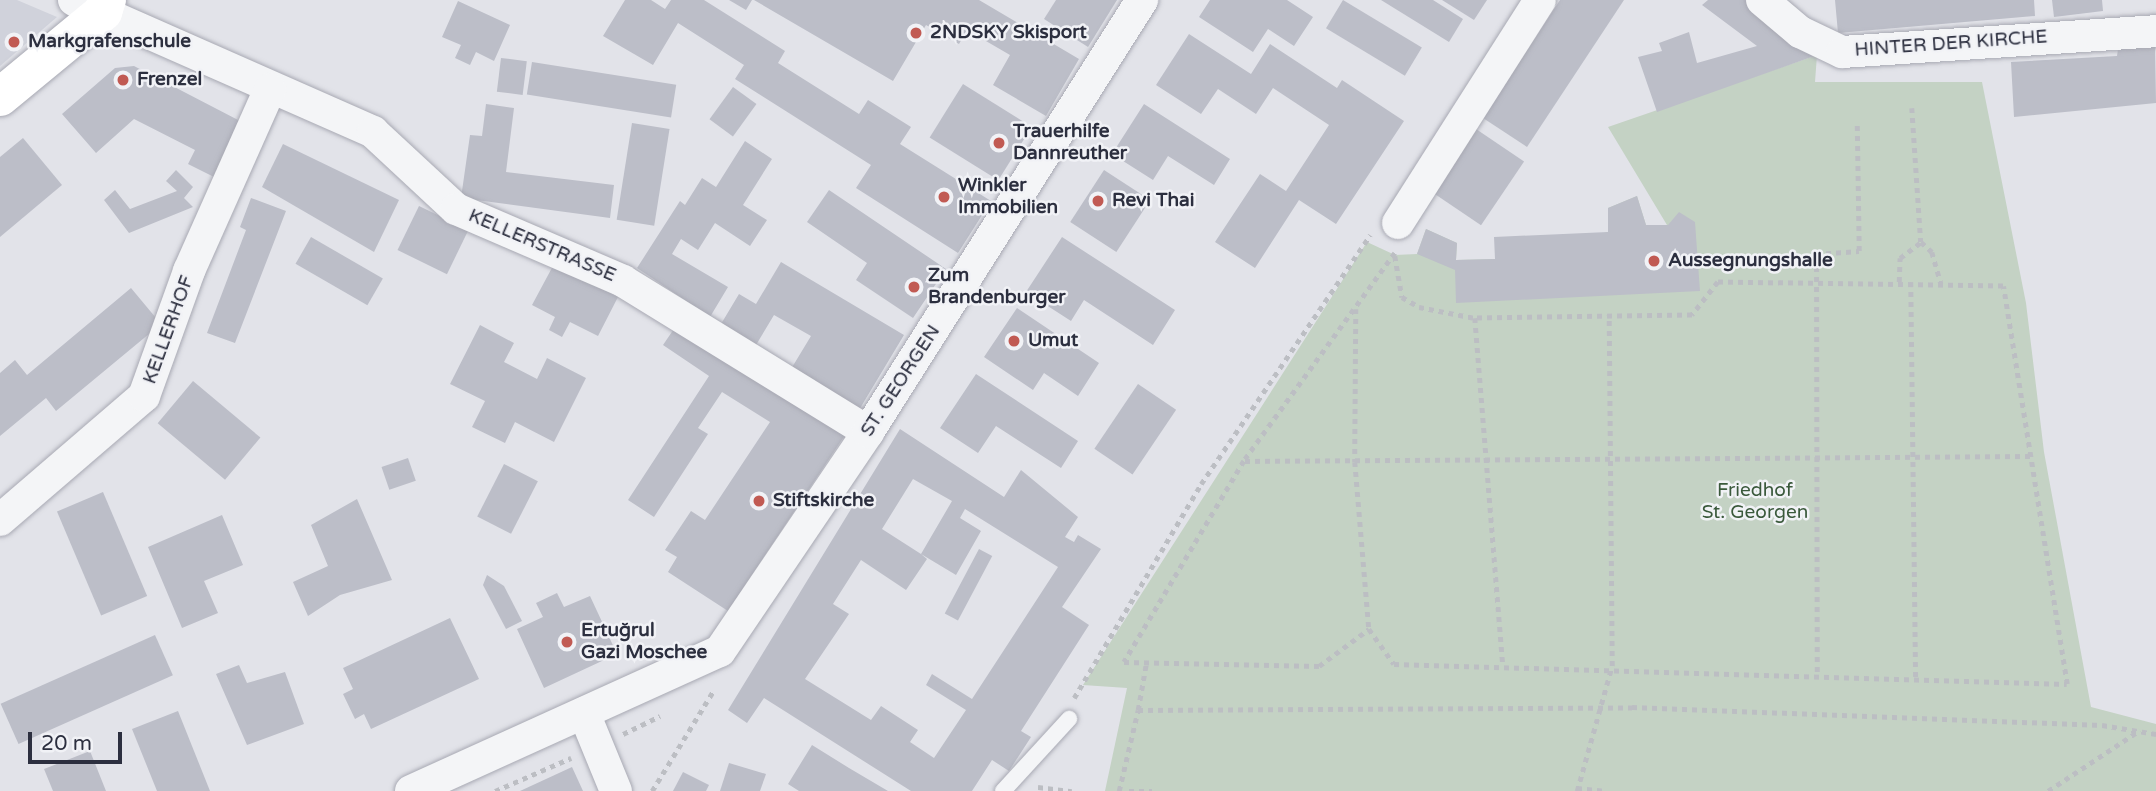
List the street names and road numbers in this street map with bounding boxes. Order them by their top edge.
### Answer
street label: HINTER DER KIRCHE [1854,26,2048,62]
street label: KELLERSTRASSE [465,205,619,287]
street label: KELLERHOF [139,273,199,387]
street label: ST. GEORGEN [856,321,946,441]

